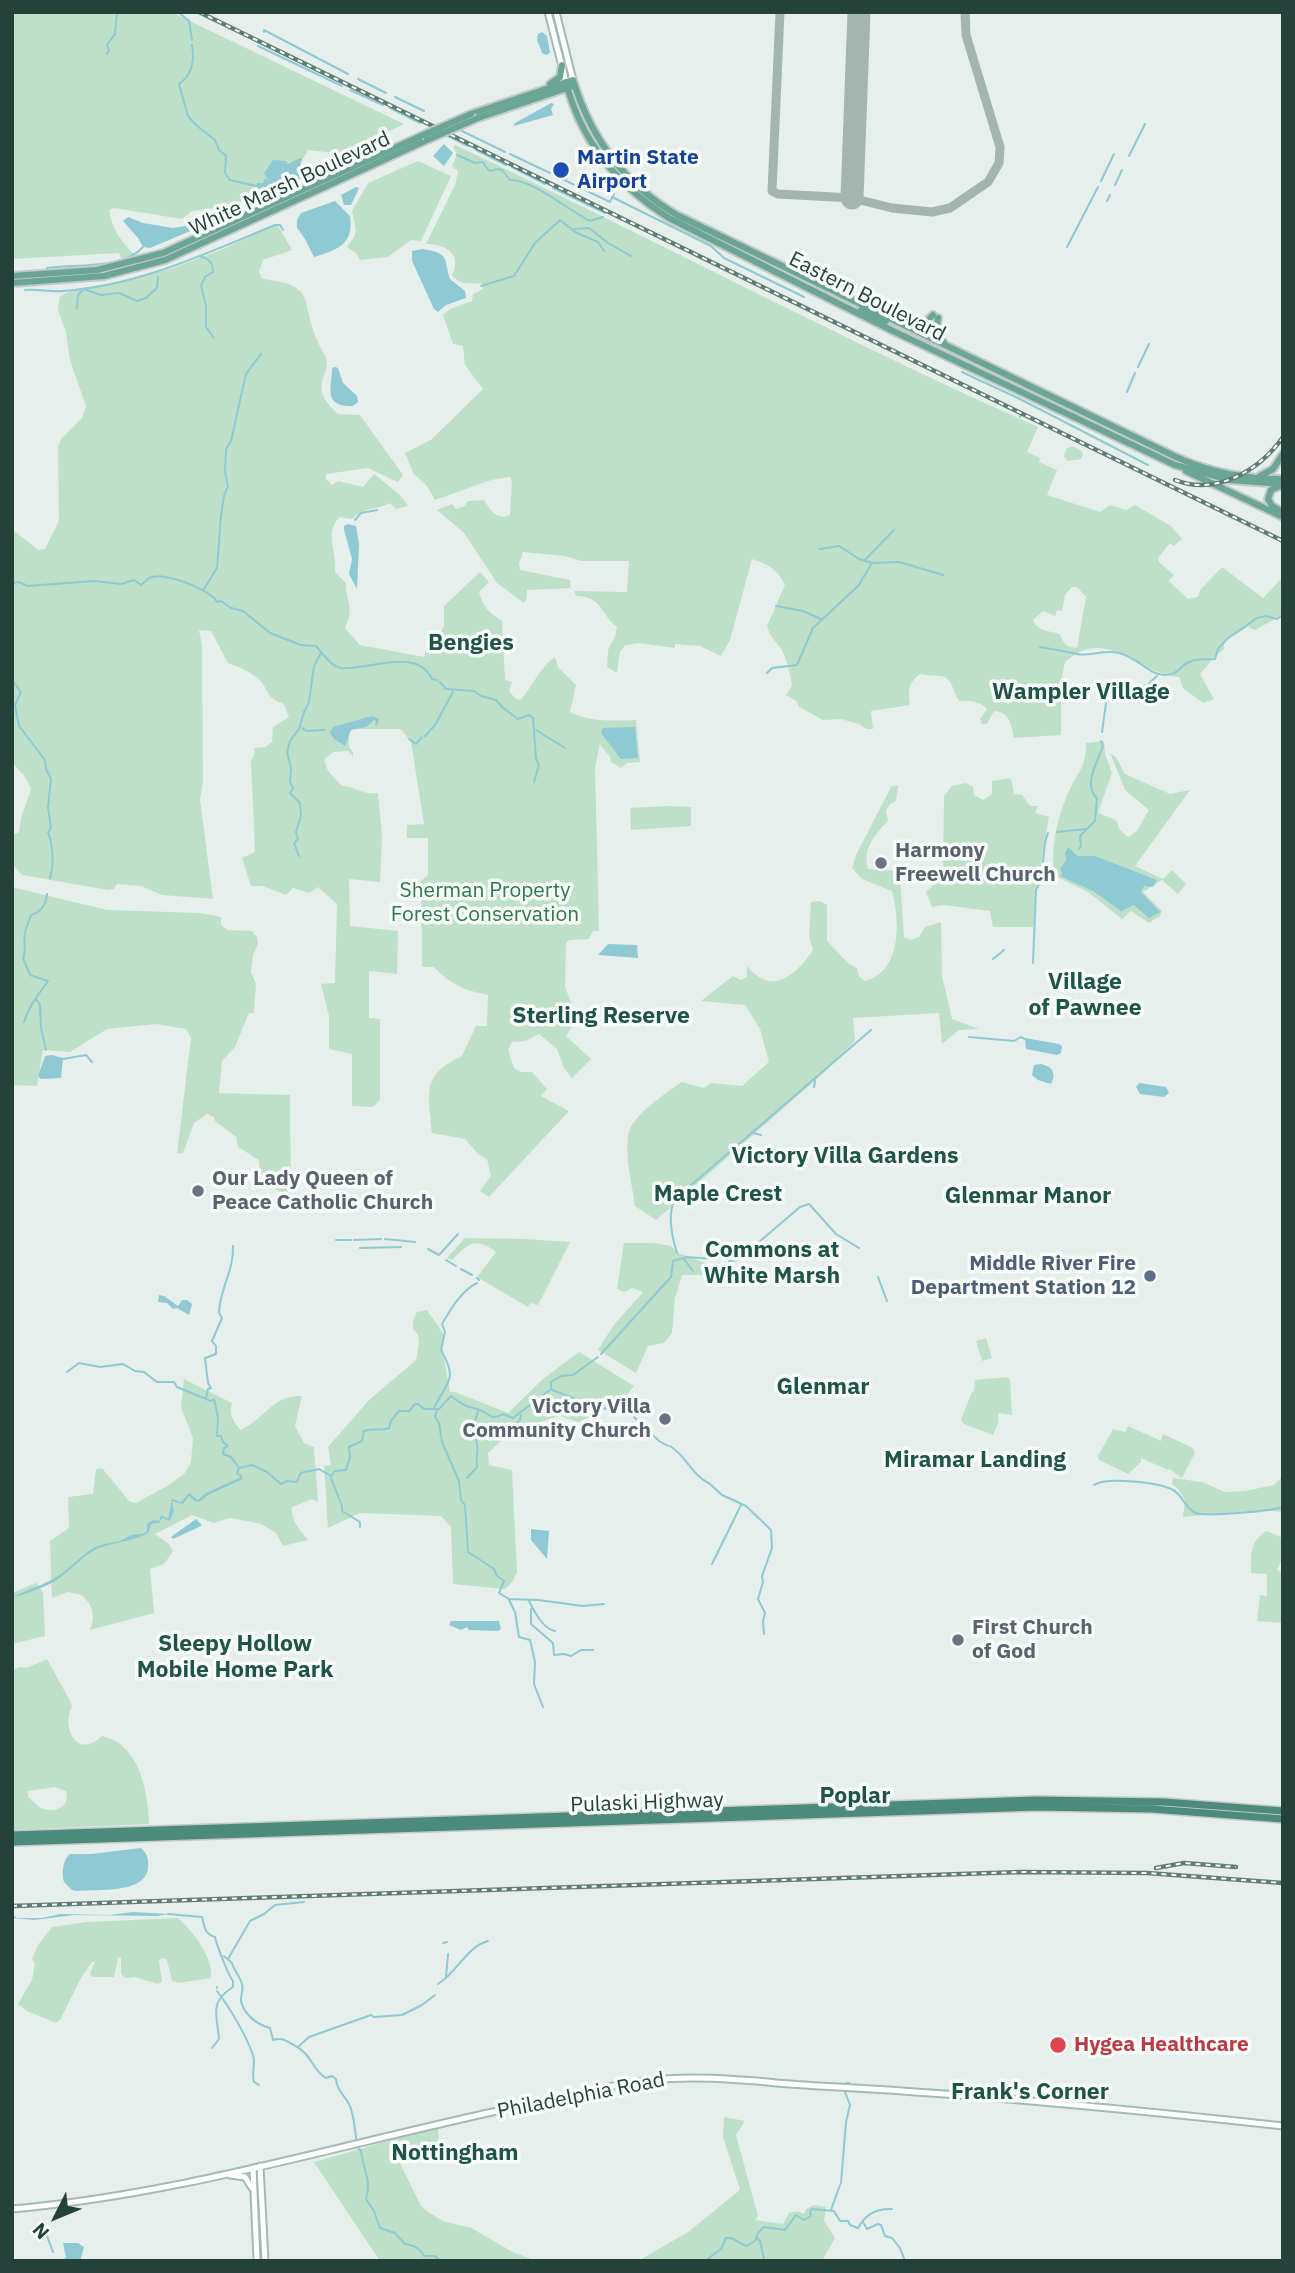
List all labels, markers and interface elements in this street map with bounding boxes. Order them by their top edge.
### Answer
street label: White Marsh Boulevard [186,126,394,242]
place label: Martin State Airport [577,145,699,195]
marker: Martin State Airport [551,160,571,180]
street label: Eastern Boulevard [784,247,950,347]
district label: Bengies [428,629,514,657]
district label: Wampler Village [992,678,1170,706]
place label: Harmony Freewell Church [895,838,1056,888]
marker: Harmony Freewell Church [873,855,889,871]
park label: Sherman Property Forest Conservation [391,878,579,928]
district label: Village of Pawnee [1028,968,1142,1022]
district label: Sterling Reserve [512,1002,690,1030]
district label: Victory Villa Gardens [731,1142,959,1170]
place label: Our Lady Queen of Peace Catholic Church [212,1166,433,1216]
district label: Maple Crest [654,1180,782,1208]
district label: Glenmar Manor [945,1182,1111,1210]
marker: Our Lady Queen of Peace Catholic Church [190,1183,206,1199]
district label: Commons at White Marsh [704,1236,840,1290]
place label: Middle River Fire Department Station 12 [911,1251,1136,1301]
marker: Middle River Fire Department Station 12 [1142,1268,1158,1284]
district label: Glenmar [776,1373,870,1401]
place label: Victory Villa Community Church [462,1394,651,1444]
marker: Victory Villa Community Church [657,1411,673,1427]
district label: Miramar Landing [884,1446,1066,1474]
place label: First Church of God [972,1615,1093,1665]
district label: Sleepy Hollow Mobile Home Park [137,1630,333,1684]
marker: First Church of God [950,1632,966,1648]
district label: Poplar [820,1782,890,1810]
street label: Pulaski Highway [570,1788,724,1818]
place label: Hygea Healthcare [1074,2032,1249,2058]
marker: Hygea Healthcare [1048,2035,1068,2055]
street label: Philadelphia Road [495,2067,667,2125]
district label: Frank's Corner [951,2078,1109,2106]
district label: Nottingham [391,2139,519,2167]
north arrow [21,2182,91,2252]
text: N [27,2218,54,2245]

